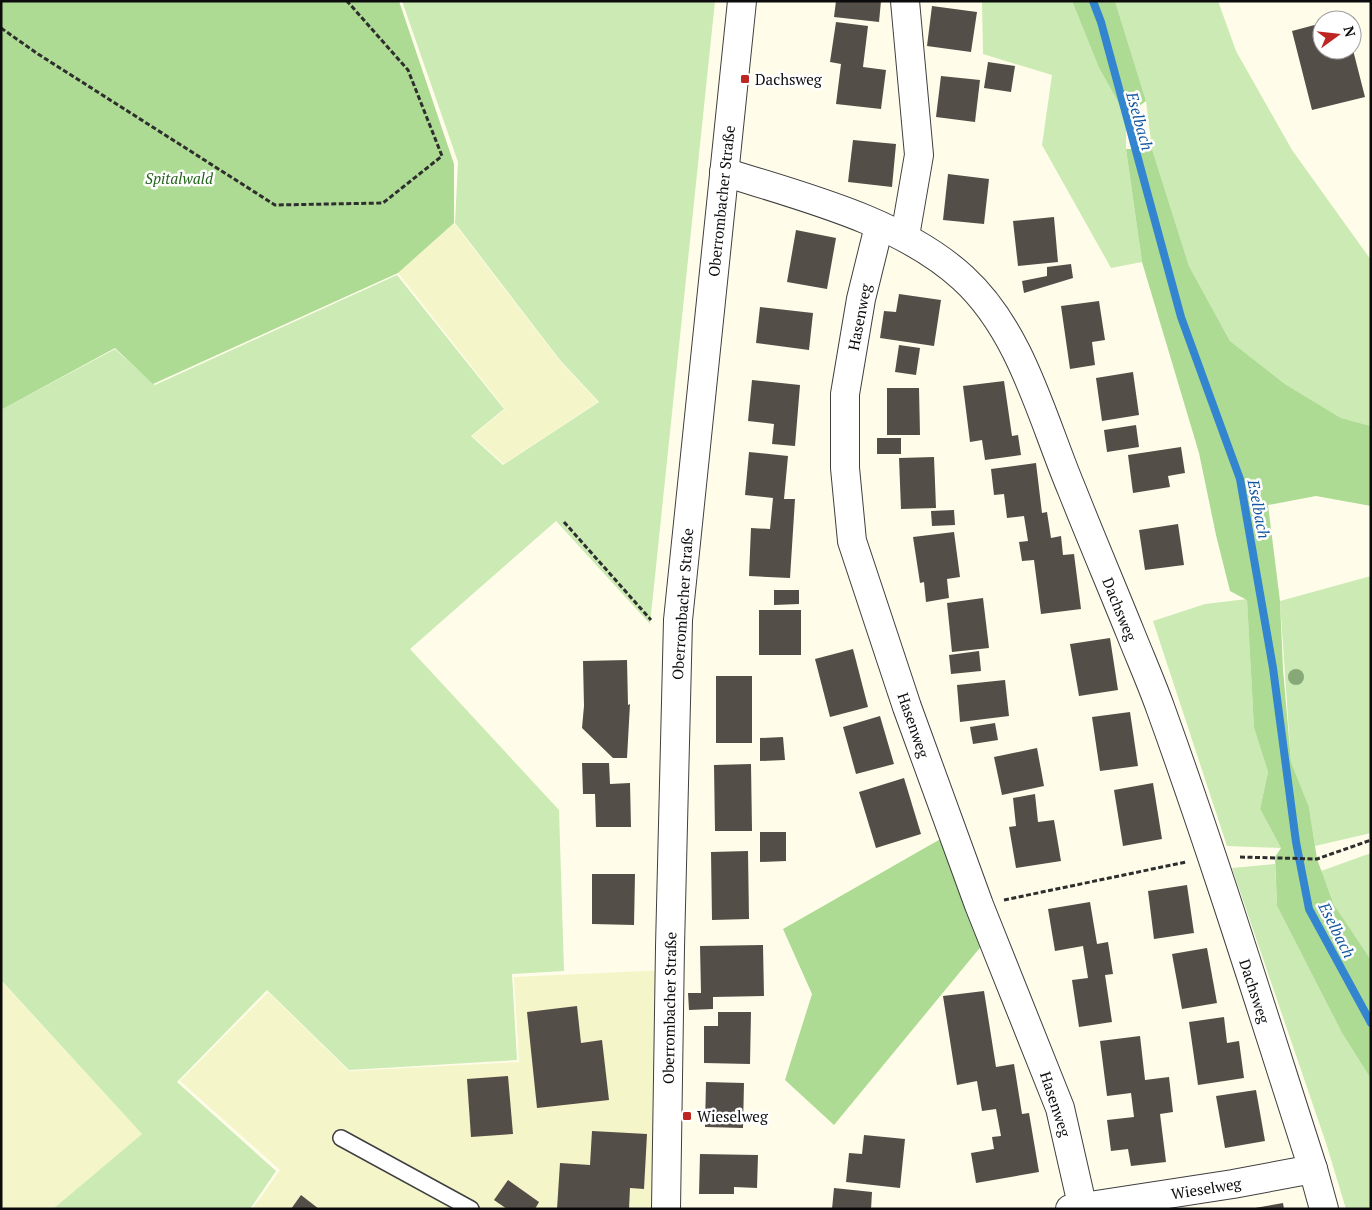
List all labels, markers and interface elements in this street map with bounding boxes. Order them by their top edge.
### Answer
north arrow [1312,10,1362,60]
text: N [1339,24,1361,39]
place label: Dachsweg [755,69,823,89]
marker: Dachsweg [739,73,751,85]
water label: Eselbach [1121,88,1159,153]
street label: Oberrombacher Straße [703,124,739,278]
park label: Spitalwald [145,168,214,188]
street label: Hasenweg [843,281,875,352]
water label: Eselbach [1242,476,1276,541]
street label: Oberrombacher Straße [667,527,697,681]
street label: Dachsweg [1098,574,1142,645]
street label: Hasenweg [894,690,935,761]
water label: Eselbach [1313,897,1360,962]
street label: Oberrombacher Straße [658,932,680,1084]
street label: Dachsweg [1235,956,1275,1027]
street label: Hasenweg [1036,1069,1076,1140]
place label: Wieselweg [697,1106,769,1126]
marker: Wieselweg [681,1110,693,1122]
street label: Wieselweg [1169,1172,1244,1203]

